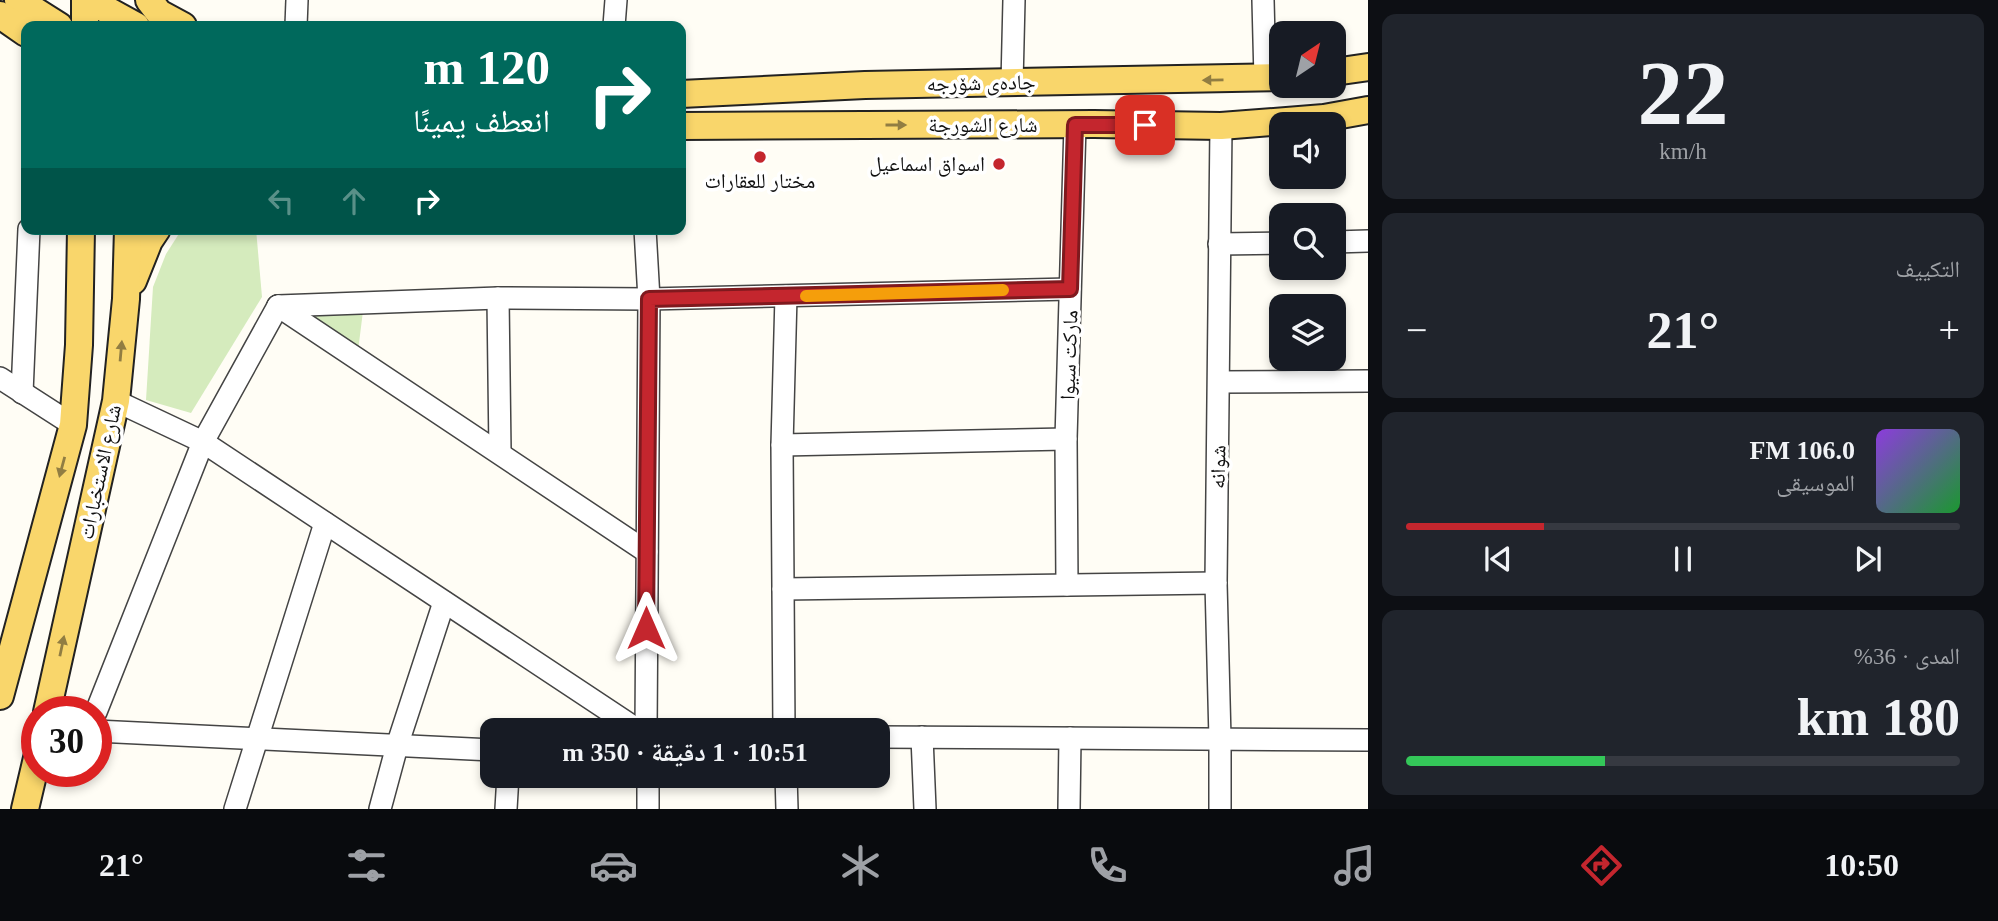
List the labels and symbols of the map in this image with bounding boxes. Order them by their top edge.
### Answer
north arrow [1269,21,1346,98]
street label: جادەی شۆرجە [926,70,1036,96]
one-way arrow [1202,74,1224,85]
pin [1115,95,1175,155]
street label: شارع الشورجة [928,113,1038,138]
one-way arrow [885,119,907,131]
marker: مختار للعقارات [752,149,768,165]
place label: اسواق اسماعيل [869,152,985,177]
marker: اسواق اسماعيل [991,156,1007,172]
place label: مختار للعقارات [705,169,815,193]
street label: مارکت سیوا [1055,309,1083,401]
one-way arrow [116,340,127,362]
street label: شارع الاستخبارات [74,402,127,542]
street label: شوانە [1206,445,1230,489]
one-way arrow [56,456,67,478]
position arrow [609,591,683,665]
one-way arrow [57,635,68,657]
speed limit sign: 30 [21,696,112,787]

